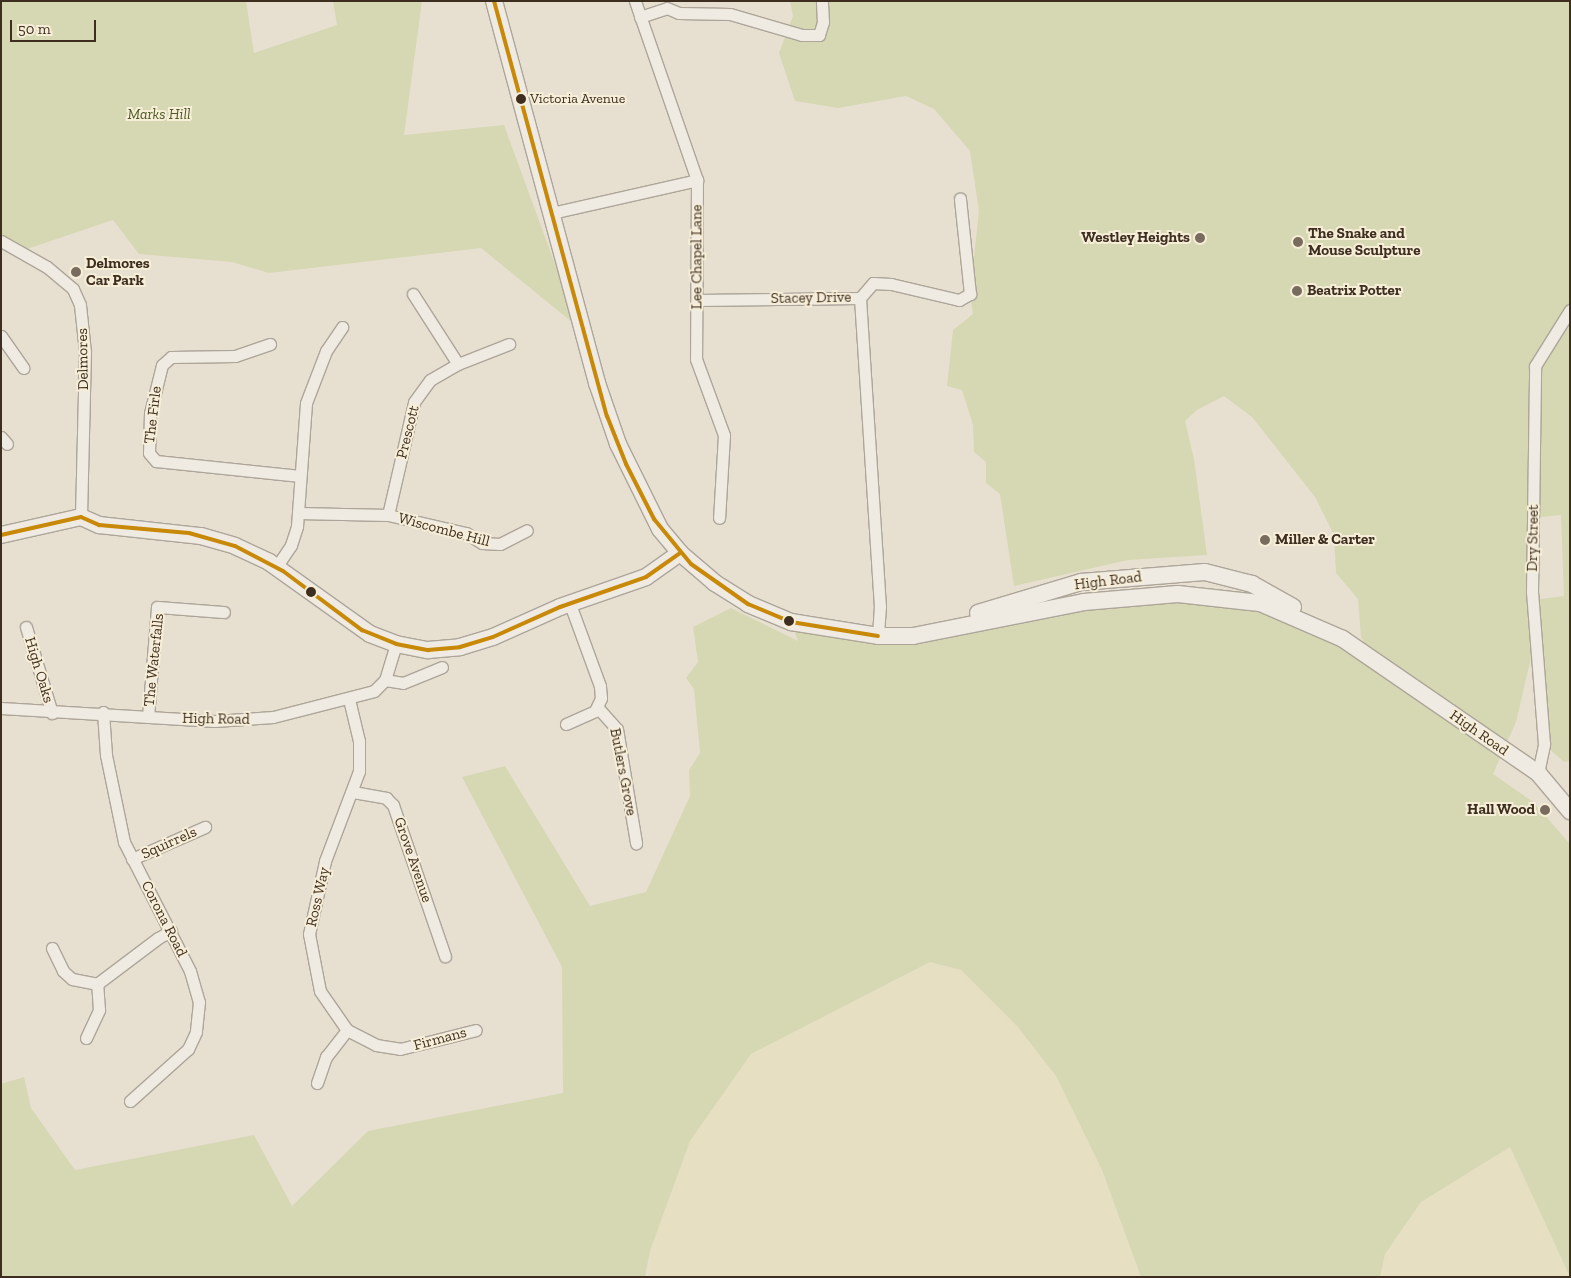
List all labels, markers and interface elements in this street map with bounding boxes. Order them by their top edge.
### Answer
scale bar [12,10,99,42]
text: 50 m [18,20,51,38]
place label: Victoria Avenue [530,91,626,107]
marker: Victoria Avenue [516,94,526,104]
park label: Marks Hill [127,106,191,124]
street label: Lee Chapel Lane [688,205,706,309]
place label: The Snake and Mouse Sculpture [1308,224,1420,259]
place label: Westley Heights [1081,229,1190,247]
marker: Westley Heights [1194,232,1206,244]
marker: The Snake and Mouse Sculpture [1292,236,1304,248]
place label: Delmores Car Park [86,254,150,289]
marker: Delmores Car Park [70,266,82,278]
place label: Beatrix Potter [1307,282,1401,300]
marker: Beatrix Potter [1291,285,1303,297]
street label: Stacey Drive [770,288,852,308]
street label: Delmores [73,328,93,390]
street label: The Firle [141,385,165,445]
street label: Prescott [393,403,423,461]
street label: Dry Street [1523,504,1543,572]
street label: Wiscombe Hill [396,509,492,551]
place label: Miller & Carter [1275,531,1375,549]
marker: Miller & Carter [1259,534,1271,546]
street label: High Road [1073,568,1143,594]
unlabelled marker [306,587,316,597]
street label: The Waterfalls [140,612,168,708]
unlabelled marker [784,616,794,626]
street label: High Oaks [20,635,58,705]
street label: High Road [1446,706,1512,760]
street label: High Road [182,709,250,729]
street label: Butlers Grove [606,727,640,817]
place label: Hall Wood [1467,801,1535,819]
marker: Hall Wood [1539,804,1551,816]
street label: Grove Avenue [390,815,436,905]
street label: Squirrels [138,823,200,863]
street label: Ross Way [302,865,334,929]
street label: Corona Road [137,878,191,960]
street label: Firmans [411,1023,469,1055]

